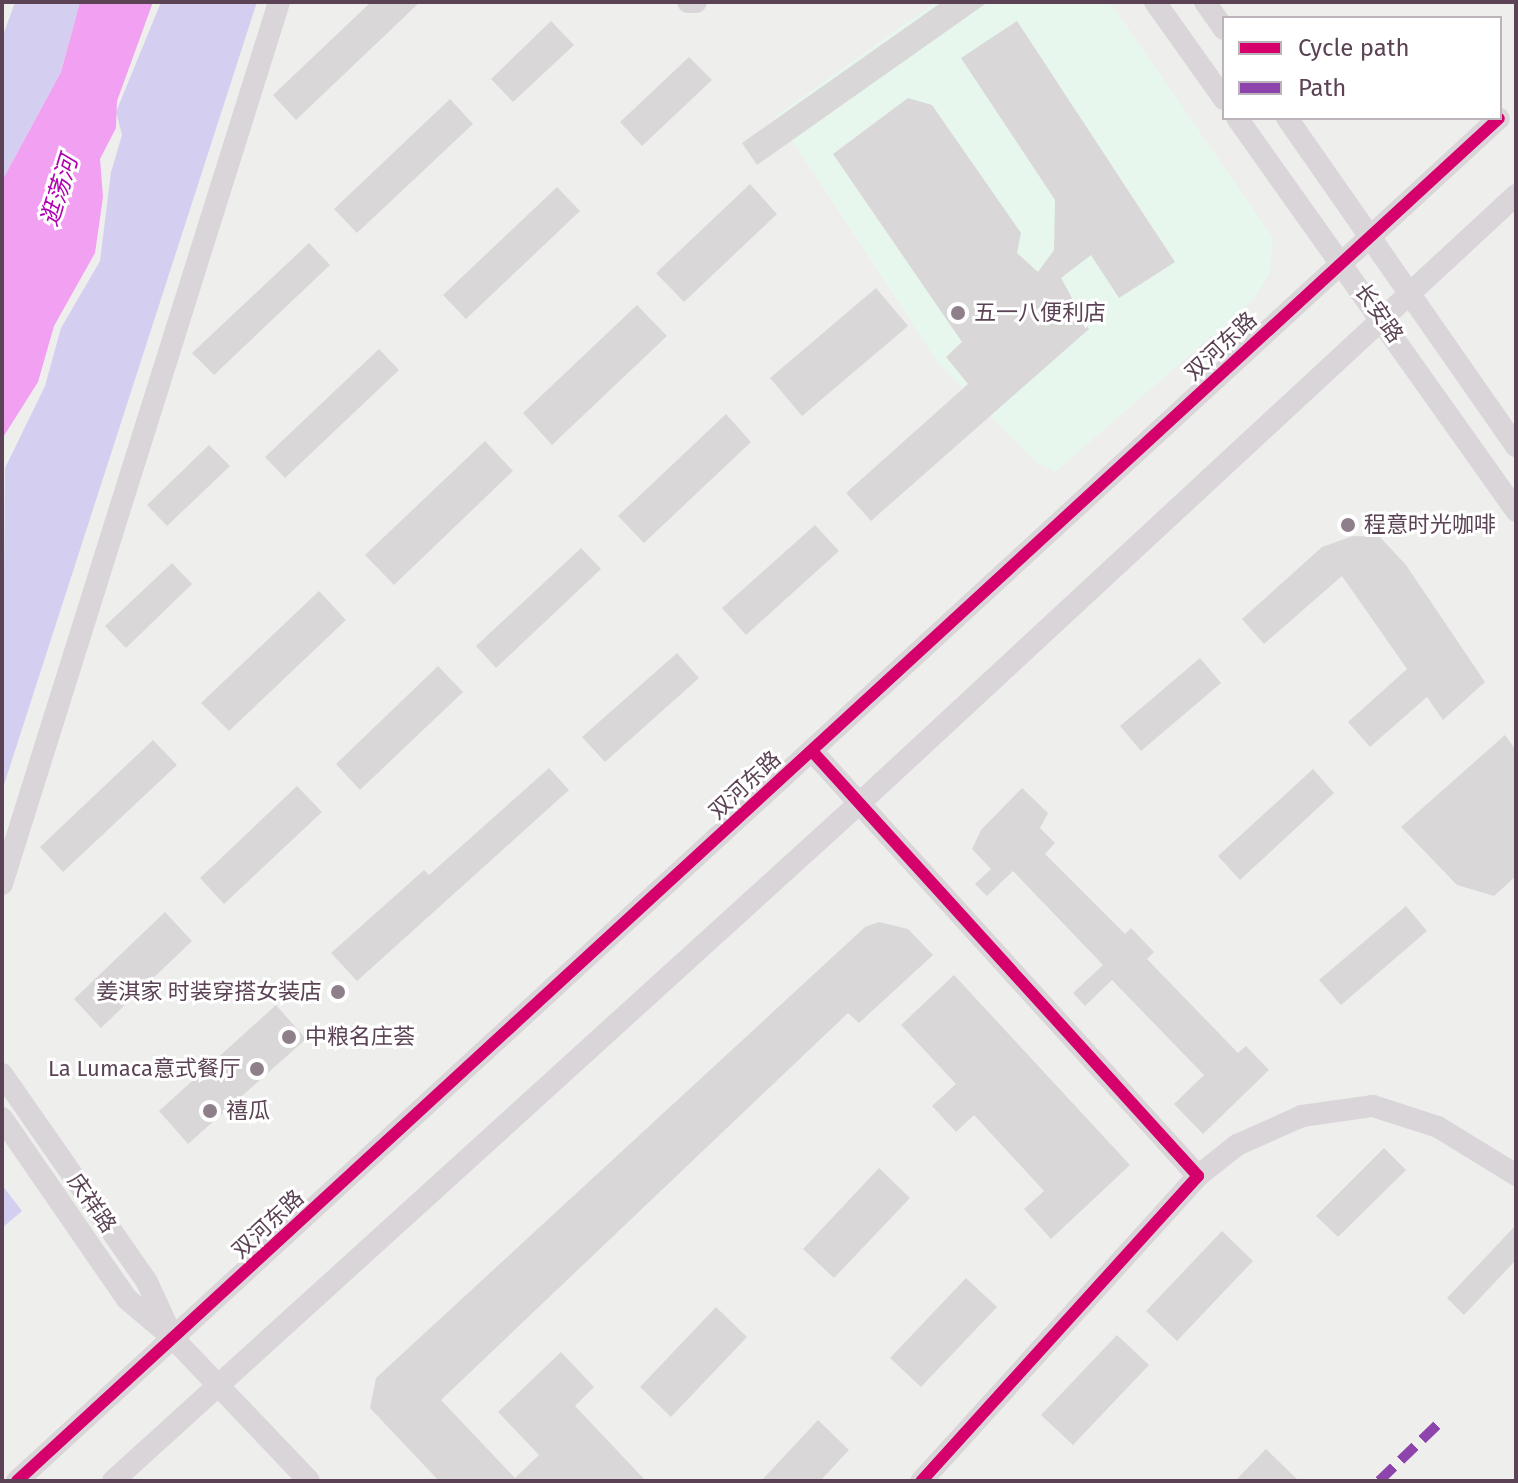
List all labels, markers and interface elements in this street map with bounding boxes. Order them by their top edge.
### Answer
legend [1222,16,1502,120]
text: Cycle path [1298,34,1410,62]
text: Path [1298,74,1346,102]
water label: 逛荡河 [36,152,84,230]
street label: 长安路 [1349,278,1409,348]
place label: 五一八便利店 [974,300,1106,326]
marker: 五一八便利店 [949,304,967,322]
street label: 双河东路 [1180,306,1262,386]
place label: 程意时光咖啡 [1364,512,1496,538]
marker: 程意时光咖啡 [1339,516,1357,534]
street label: 双河东路 [704,745,786,825]
place label: 姜淇家 时装穿搭女装店 [96,979,322,1005]
marker: 姜淇家 时装穿搭女装店 [329,983,347,1001]
place label: 中粮名庄荟 [305,1024,415,1050]
marker: 中粮名庄荟 [280,1028,298,1046]
place label: La Lumaca意式餐厅 [48,1056,241,1082]
marker: La Lumaca意式餐厅 [248,1060,266,1078]
place label: 禧瓜 [226,1098,270,1124]
marker: 禧瓜 [201,1102,219,1120]
street label: 庆祥路 [62,1168,122,1238]
street label: 双河东路 [227,1184,309,1264]

